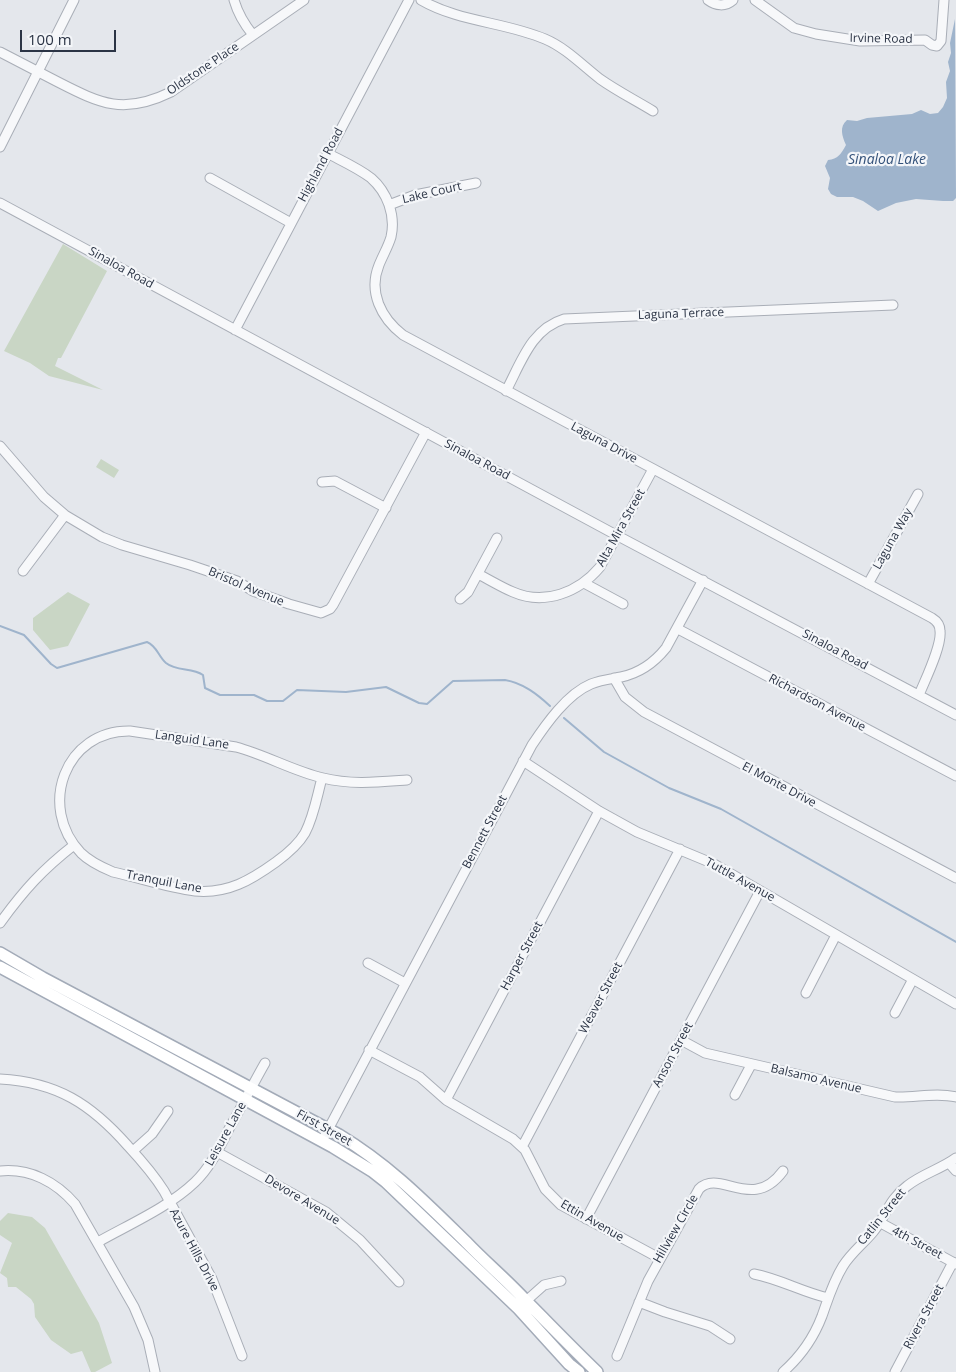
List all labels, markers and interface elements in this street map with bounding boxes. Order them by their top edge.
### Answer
scale bar [22,20,119,52]
text: 100 m [28,29,72,49]
street label: Irvine Road [849,31,913,47]
street label: Oldstone Place [164,40,242,98]
street label: Highland Road [295,125,347,205]
water label: Sinaloa Lake [848,152,926,168]
street label: Lake Court [401,179,463,207]
street label: Sinaloa Road [86,244,156,292]
street label: Laguna Terrace [638,305,724,323]
street label: Laguna Drive [568,419,640,467]
street label: Sinaloa Road [442,437,512,483]
street label: Alta Mira Street [594,487,648,569]
street label: Laguna Way [870,506,916,572]
street label: Bristol Avenue [206,565,286,609]
street label: Sinaloa Road [800,627,870,673]
street label: Richardson Avenue [766,671,868,735]
street label: Languid Lane [154,728,230,752]
street label: El Monte Drive [740,759,818,811]
street label: Bennett Street [460,793,510,871]
street label: Tuttle Avenue [703,855,777,905]
street label: Tranquil Lane [125,868,203,896]
street label: Harper Street [498,919,546,993]
street label: Weaver Street [576,960,626,1036]
street label: Anson Street [650,1020,696,1090]
street label: Balsamo Avenue [769,1062,863,1096]
street label: Leisure Lane [203,1100,249,1168]
street label: First Street [294,1107,354,1149]
street label: Devore Avenue [262,1172,342,1228]
street label: Catlin Street [855,1186,909,1248]
street label: Hillview Circle [650,1192,702,1266]
street label: Ettin Avenue [558,1197,626,1245]
street label: Azure Hills Drive [166,1206,222,1294]
street label: 4th Street [889,1224,945,1262]
street label: Rivera Street [901,1282,947,1352]

